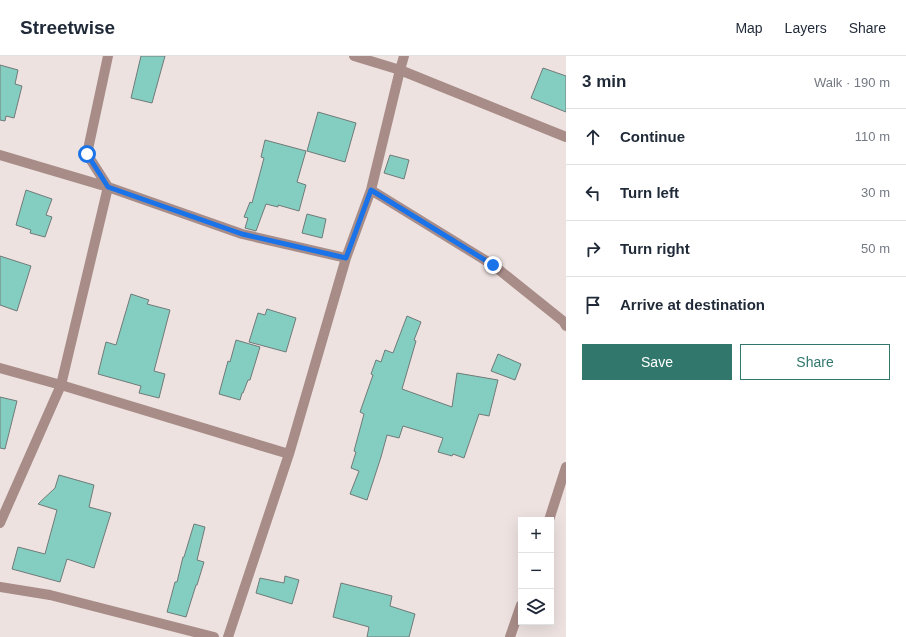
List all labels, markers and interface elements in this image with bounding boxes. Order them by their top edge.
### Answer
text: Streetwise [20,17,115,38]
text: Map [735,20,763,36]
text: Layers [785,20,827,36]
text: Share [849,20,886,36]
text: 3 min [582,72,626,91]
text: Walk · 190 m [814,75,890,90]
icon: ahead [582,126,604,148]
text: Continue [620,128,685,145]
text: 110 m [855,129,890,144]
route start [78,145,96,163]
icon: left [582,182,604,204]
text: Turn left [620,184,679,201]
text: 30 m [861,185,890,200]
icon: right [582,238,604,260]
text: Turn right [620,240,690,257]
text: 50 m [861,241,890,256]
route end [484,256,502,274]
icon: arrive [582,294,604,316]
text: Arrive at destination [620,296,765,313]
button: Save [582,344,732,380]
button: Share [740,344,890,380]
map controls [518,517,554,625]
button: + [518,517,554,553]
button: − [518,553,554,589]
button: layers [518,589,554,625]

